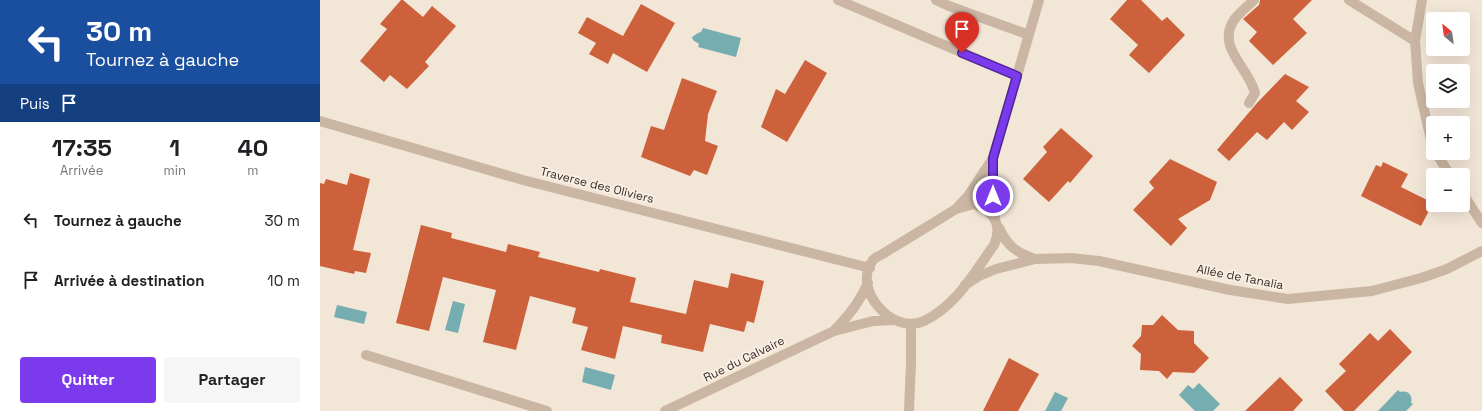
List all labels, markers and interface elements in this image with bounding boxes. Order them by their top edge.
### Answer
pin [945,12,979,53]
north arrow [1426,12,1470,56]
map controls [1426,12,1470,212]
text: 30 m [86,13,152,49]
icon: left [20,16,72,68]
icon: arrive [951,18,973,40]
text: Tournez à gauche [86,48,239,71]
button: layers [1426,64,1470,108]
icon: arrive [58,92,80,114]
text: Puis [20,94,50,113]
button: + [1426,116,1470,160]
text: 17:35 [52,132,112,163]
text: 1 [169,132,180,163]
text: 40 [238,132,268,163]
text: Arrivée [60,162,103,179]
text: min [164,162,186,179]
text: m [247,162,259,179]
street label: Traverse des Oliviers [538,163,656,207]
button: − [1426,168,1470,212]
position arrow [972,175,1014,217]
icon: left [20,209,42,231]
text: Tournez à gauche [54,211,182,230]
text: 30 m [265,211,300,230]
street label: Allée de Tanalia [1195,261,1285,293]
icon: arrive [20,269,42,291]
text: Arrivée à destination [54,271,204,290]
text: 10 m [267,271,300,290]
street label: Rue du Calvaire [701,332,787,386]
button: Quitter [20,357,156,403]
button: Partager [164,357,300,403]

